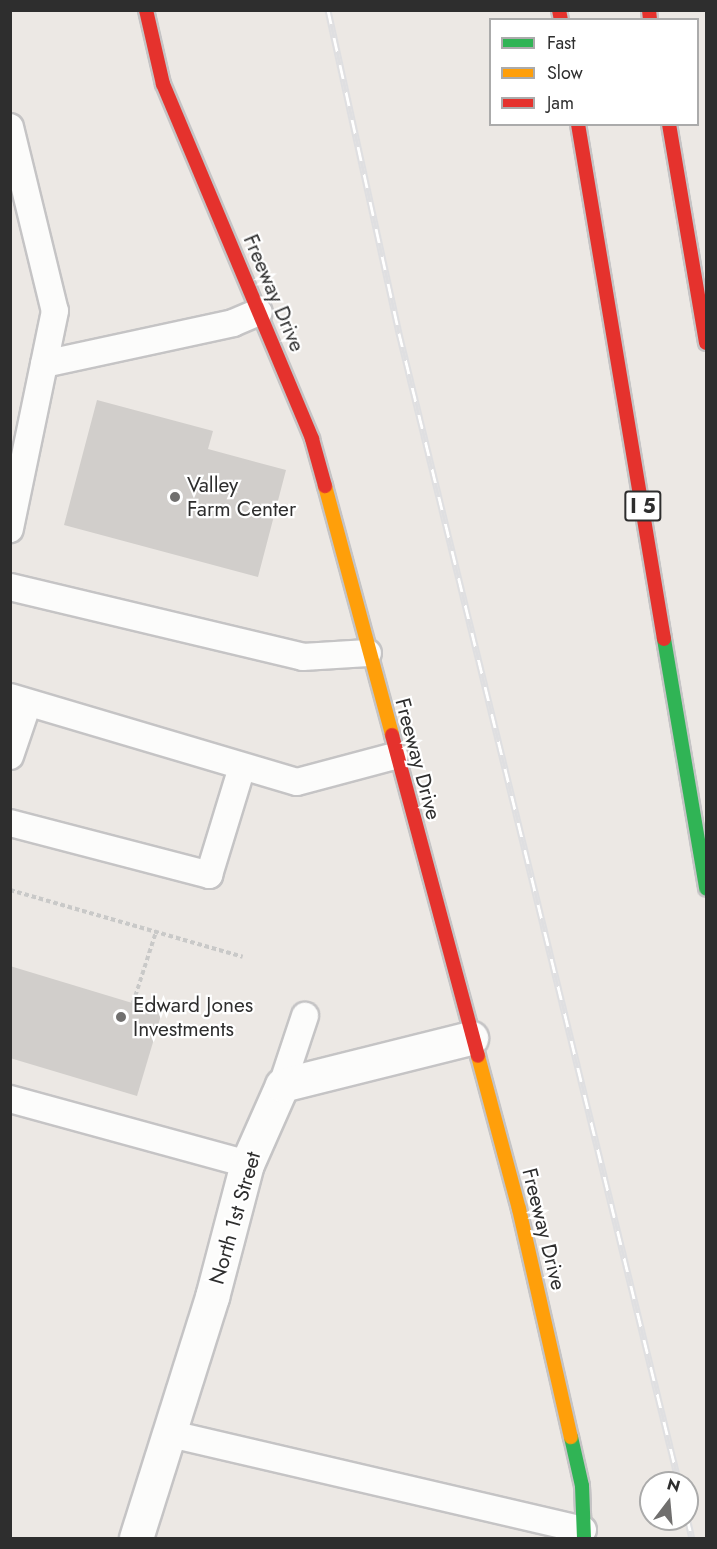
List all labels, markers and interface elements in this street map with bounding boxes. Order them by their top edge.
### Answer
legend [489,18,699,126]
text: Fast [547,30,576,56]
text: Slow [547,60,583,86]
text: Jam [547,90,574,116]
street label: Freeway Drive [238,231,310,355]
place label: Valley Farm Center [187,472,296,522]
road number: I 5 [624,489,662,523]
marker: Valley Farm Center [168,490,182,504]
street label: Freeway Drive [390,695,446,823]
place label: Edward Jones Investments [133,992,253,1042]
marker: Edward Jones Investments [114,1010,128,1024]
street label: North 1st Street [204,1149,266,1287]
street label: Freeway Drive [517,1165,571,1293]
north arrow [639,1471,699,1531]
text: N [664,1472,683,1498]

